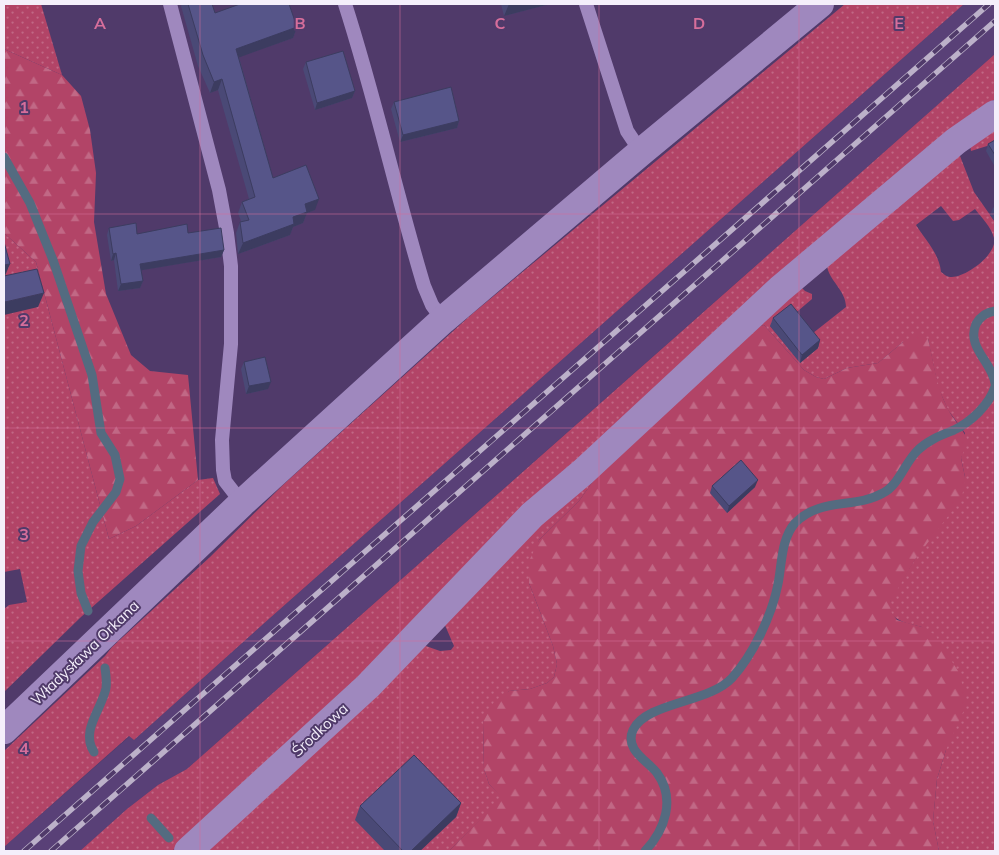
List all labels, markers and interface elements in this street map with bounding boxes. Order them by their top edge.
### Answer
text: A [94,13,106,33]
text: B [294,13,306,33]
text: C [495,13,506,33]
text: D [693,13,705,33]
text: E [894,13,904,33]
text: 1 [19,97,29,117]
text: 2 [19,310,29,330]
text: 3 [19,524,29,544]
street label: Władysława Orkana [27,596,143,709]
street label: Środkowa [288,699,352,761]
text: 4 [19,738,29,758]

